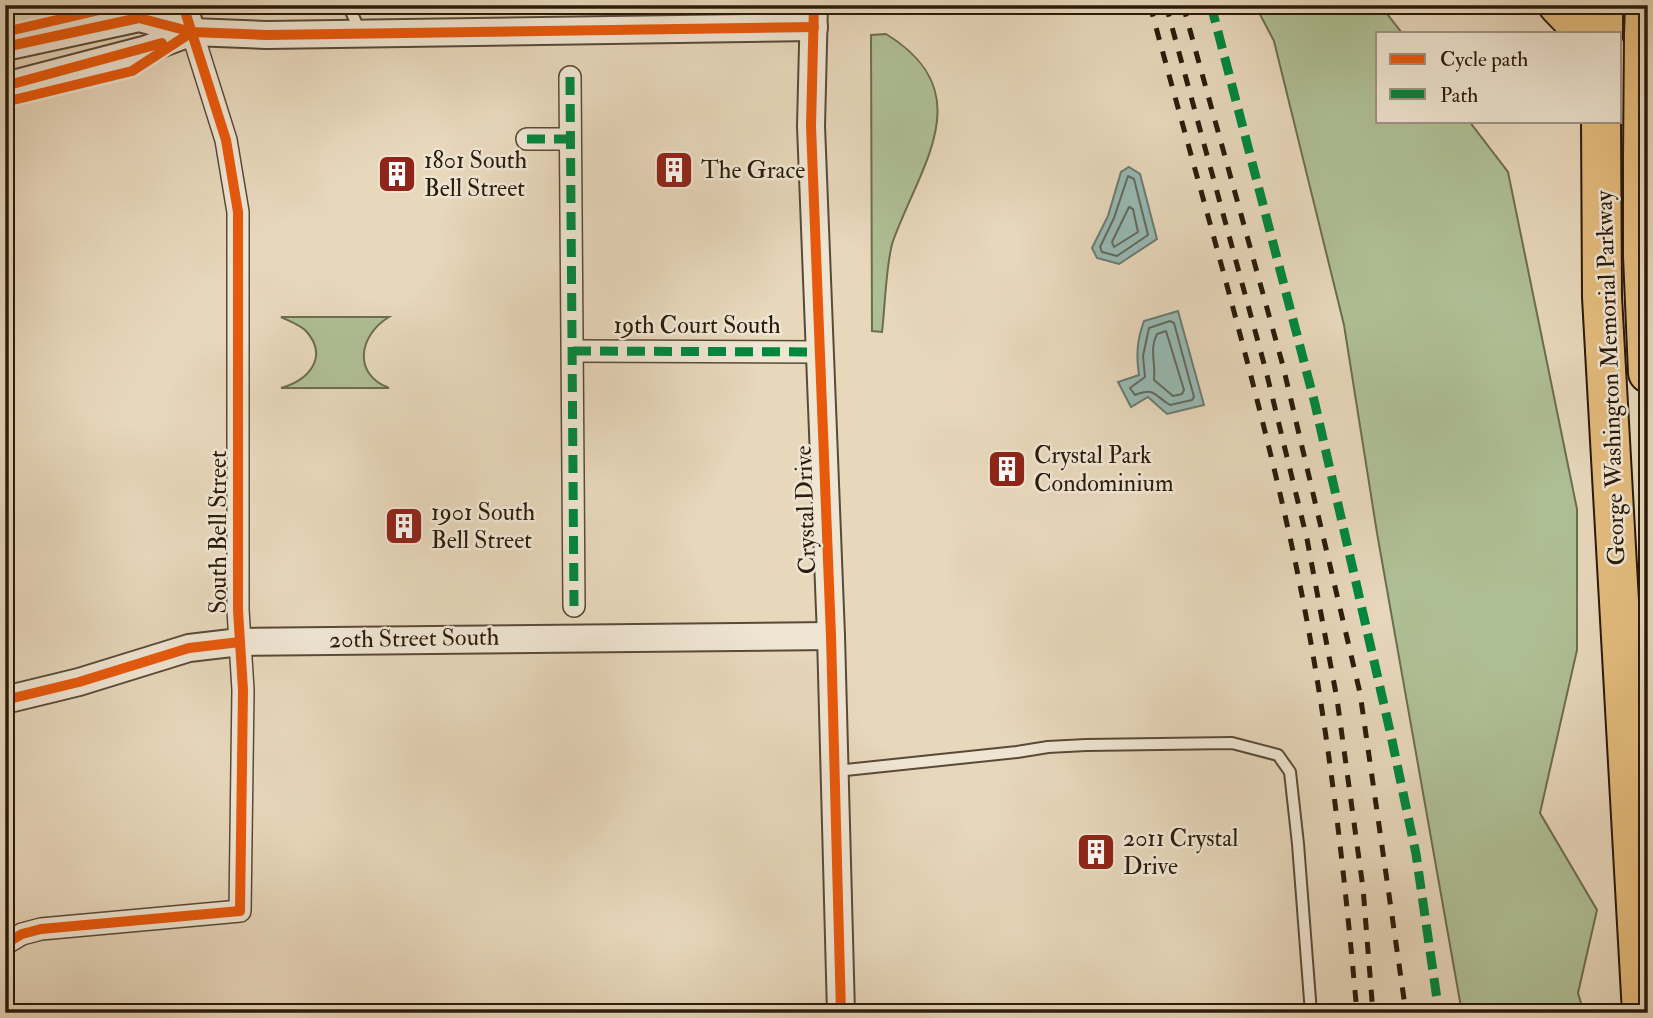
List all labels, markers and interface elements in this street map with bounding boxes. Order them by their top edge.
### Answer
legend [1376,32,1622,122]
text: Cycle path [1440,46,1528,73]
text: Path [1440,82,1478,109]
place label: 1801 South Bell Street [424,145,528,204]
building icon: The Grace [653,149,695,191]
building icon: 1801 South Bell Street [376,153,418,195]
place label: The Grace [701,155,805,186]
street label: George Washington Memorial Parkway [1588,189,1633,566]
street label: 19th Court South [613,310,781,341]
place label: Crystal Park Condominium [1034,440,1174,499]
street label: Crystal Drive [788,445,823,575]
building icon: Crystal Park Condominium [986,448,1028,490]
street label: South Bell Street [203,450,234,614]
place label: 1901 South Bell Street [431,497,536,556]
building icon: 1901 South Bell Street [383,505,425,547]
street label: 20th Street South [329,622,500,655]
place label: 2011 Crystal Drive [1123,823,1238,882]
building icon: 2011 Crystal Drive [1075,831,1117,873]

